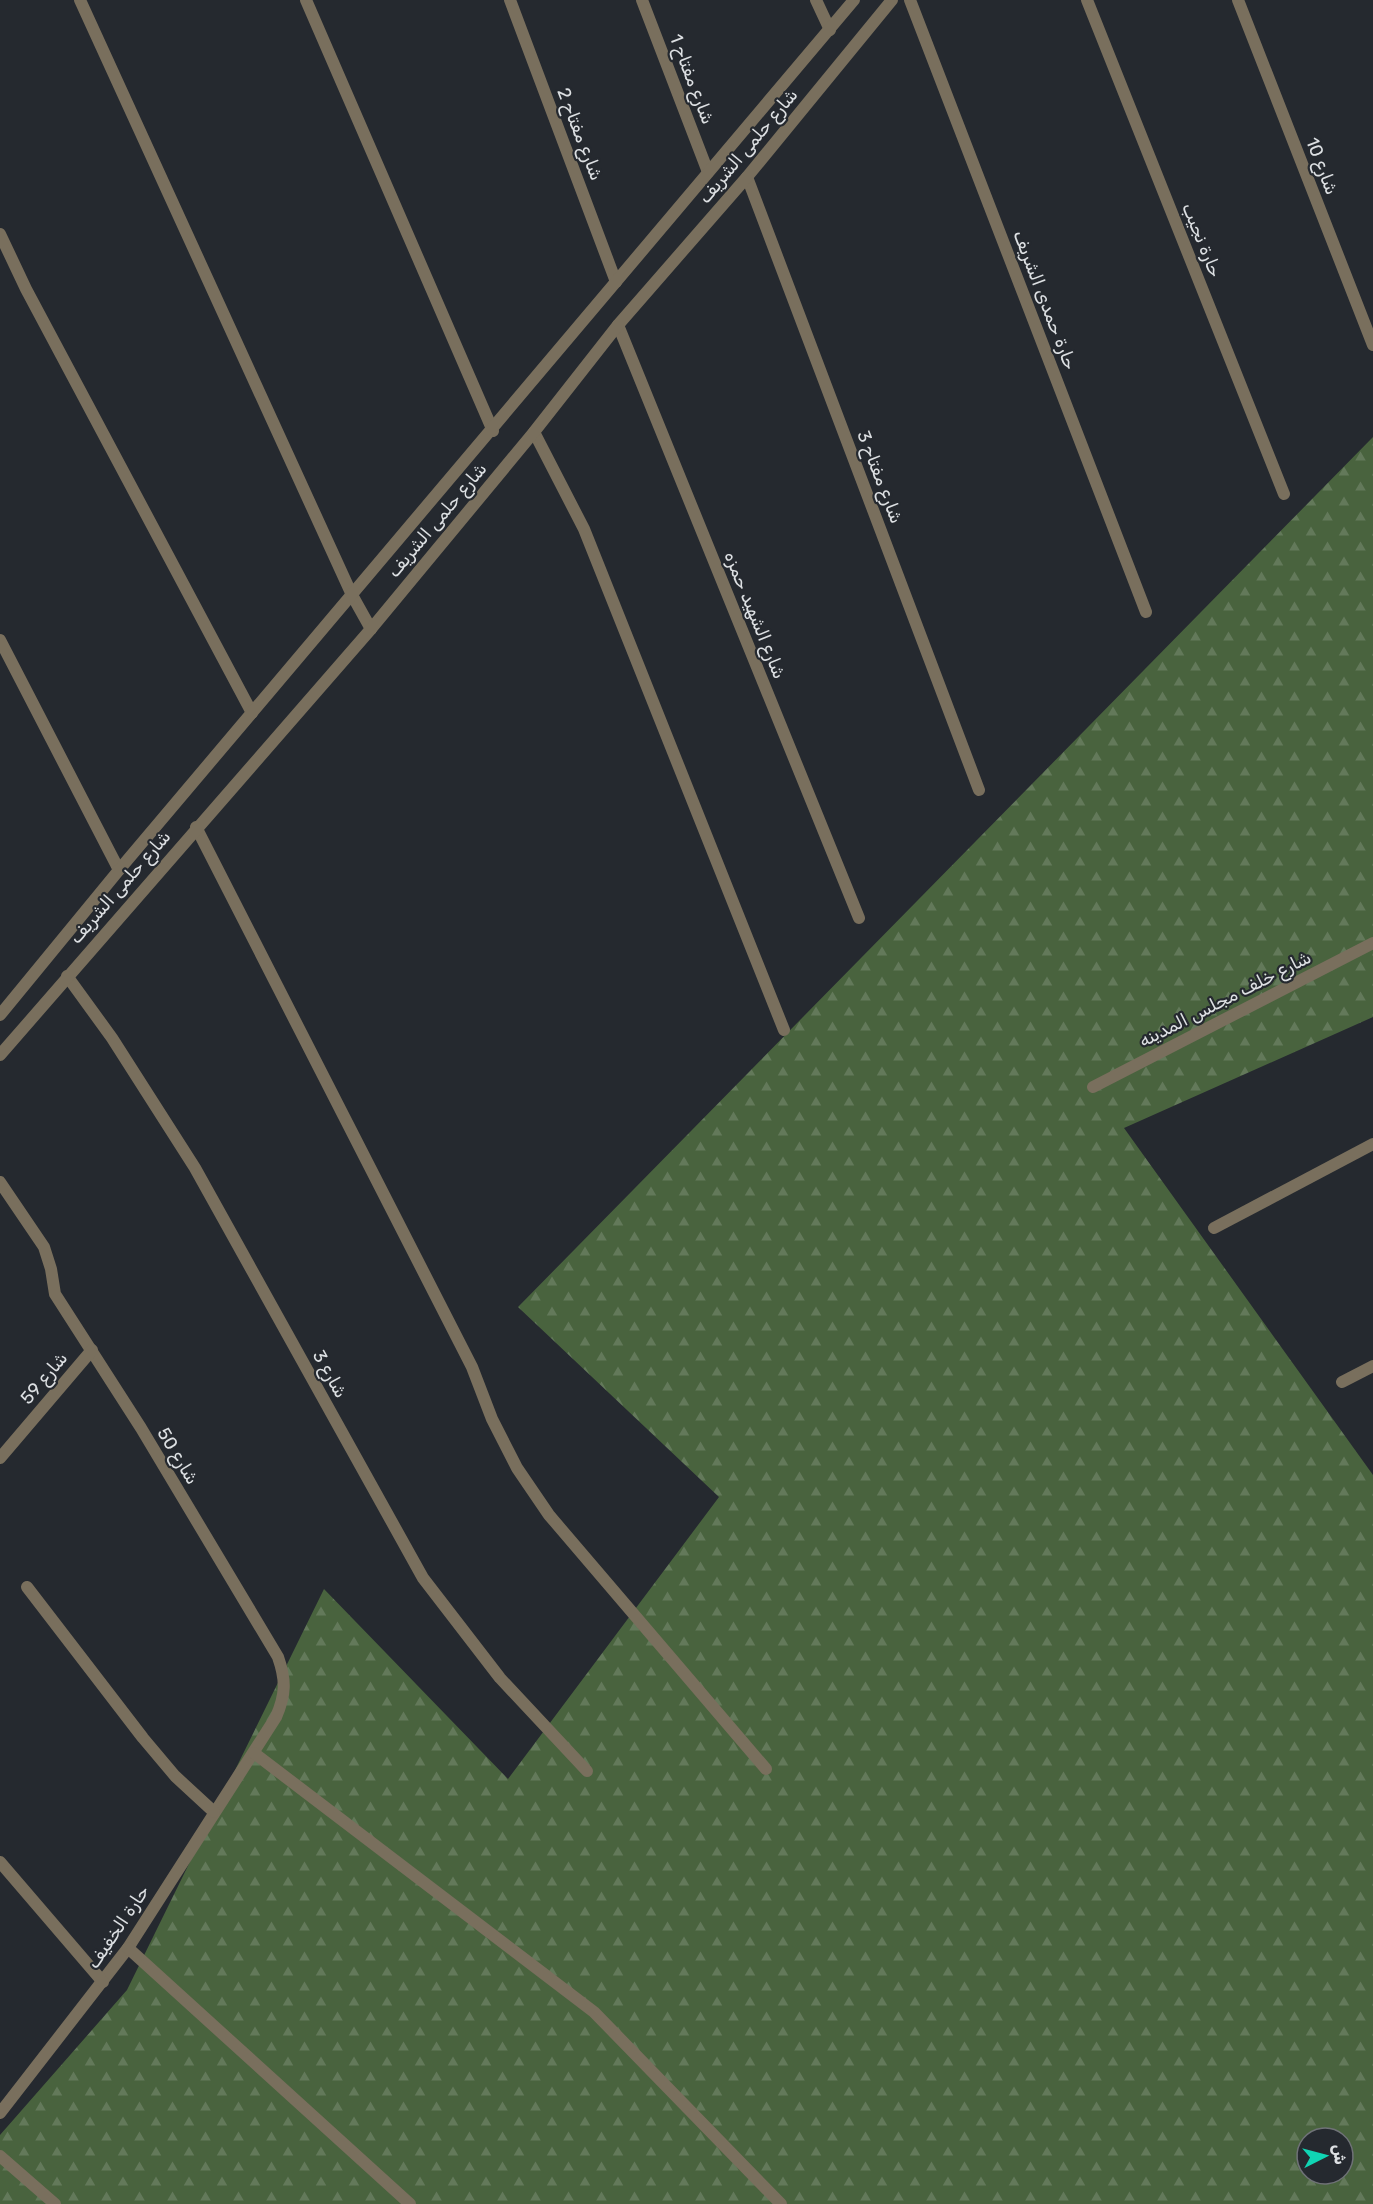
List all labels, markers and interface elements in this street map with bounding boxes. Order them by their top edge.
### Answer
street label: شارع مفتاح 1 [664,31,719,127]
street label: شارع حلمى الشريف [694,84,803,208]
street label: شارع مفتاح 2 [551,85,608,184]
street label: شارع 10 [1300,134,1343,198]
street label: حارة نجيب [1177,200,1227,280]
street label: حارة حمدى الشريف [1008,227,1082,373]
street label: شارع مفتاح 3 [851,427,908,527]
street label: شارع حلمى الشريف [383,458,492,582]
street label: شارع الشهيد حمزه [719,548,791,682]
street label: شارع حلمى الشريف [65,826,176,949]
street label: شارع خلف مجلس المدينه [1135,946,1315,1053]
street label: شارع 3 [307,1346,352,1402]
street label: شارع 59 [16,1347,73,1409]
street label: شارع 50 [152,1424,204,1489]
street label: حارة الخفيف [82,1881,154,1973]
north arrow [1295,2126,1355,2186]
text: ش [1329,2143,1350,2166]

